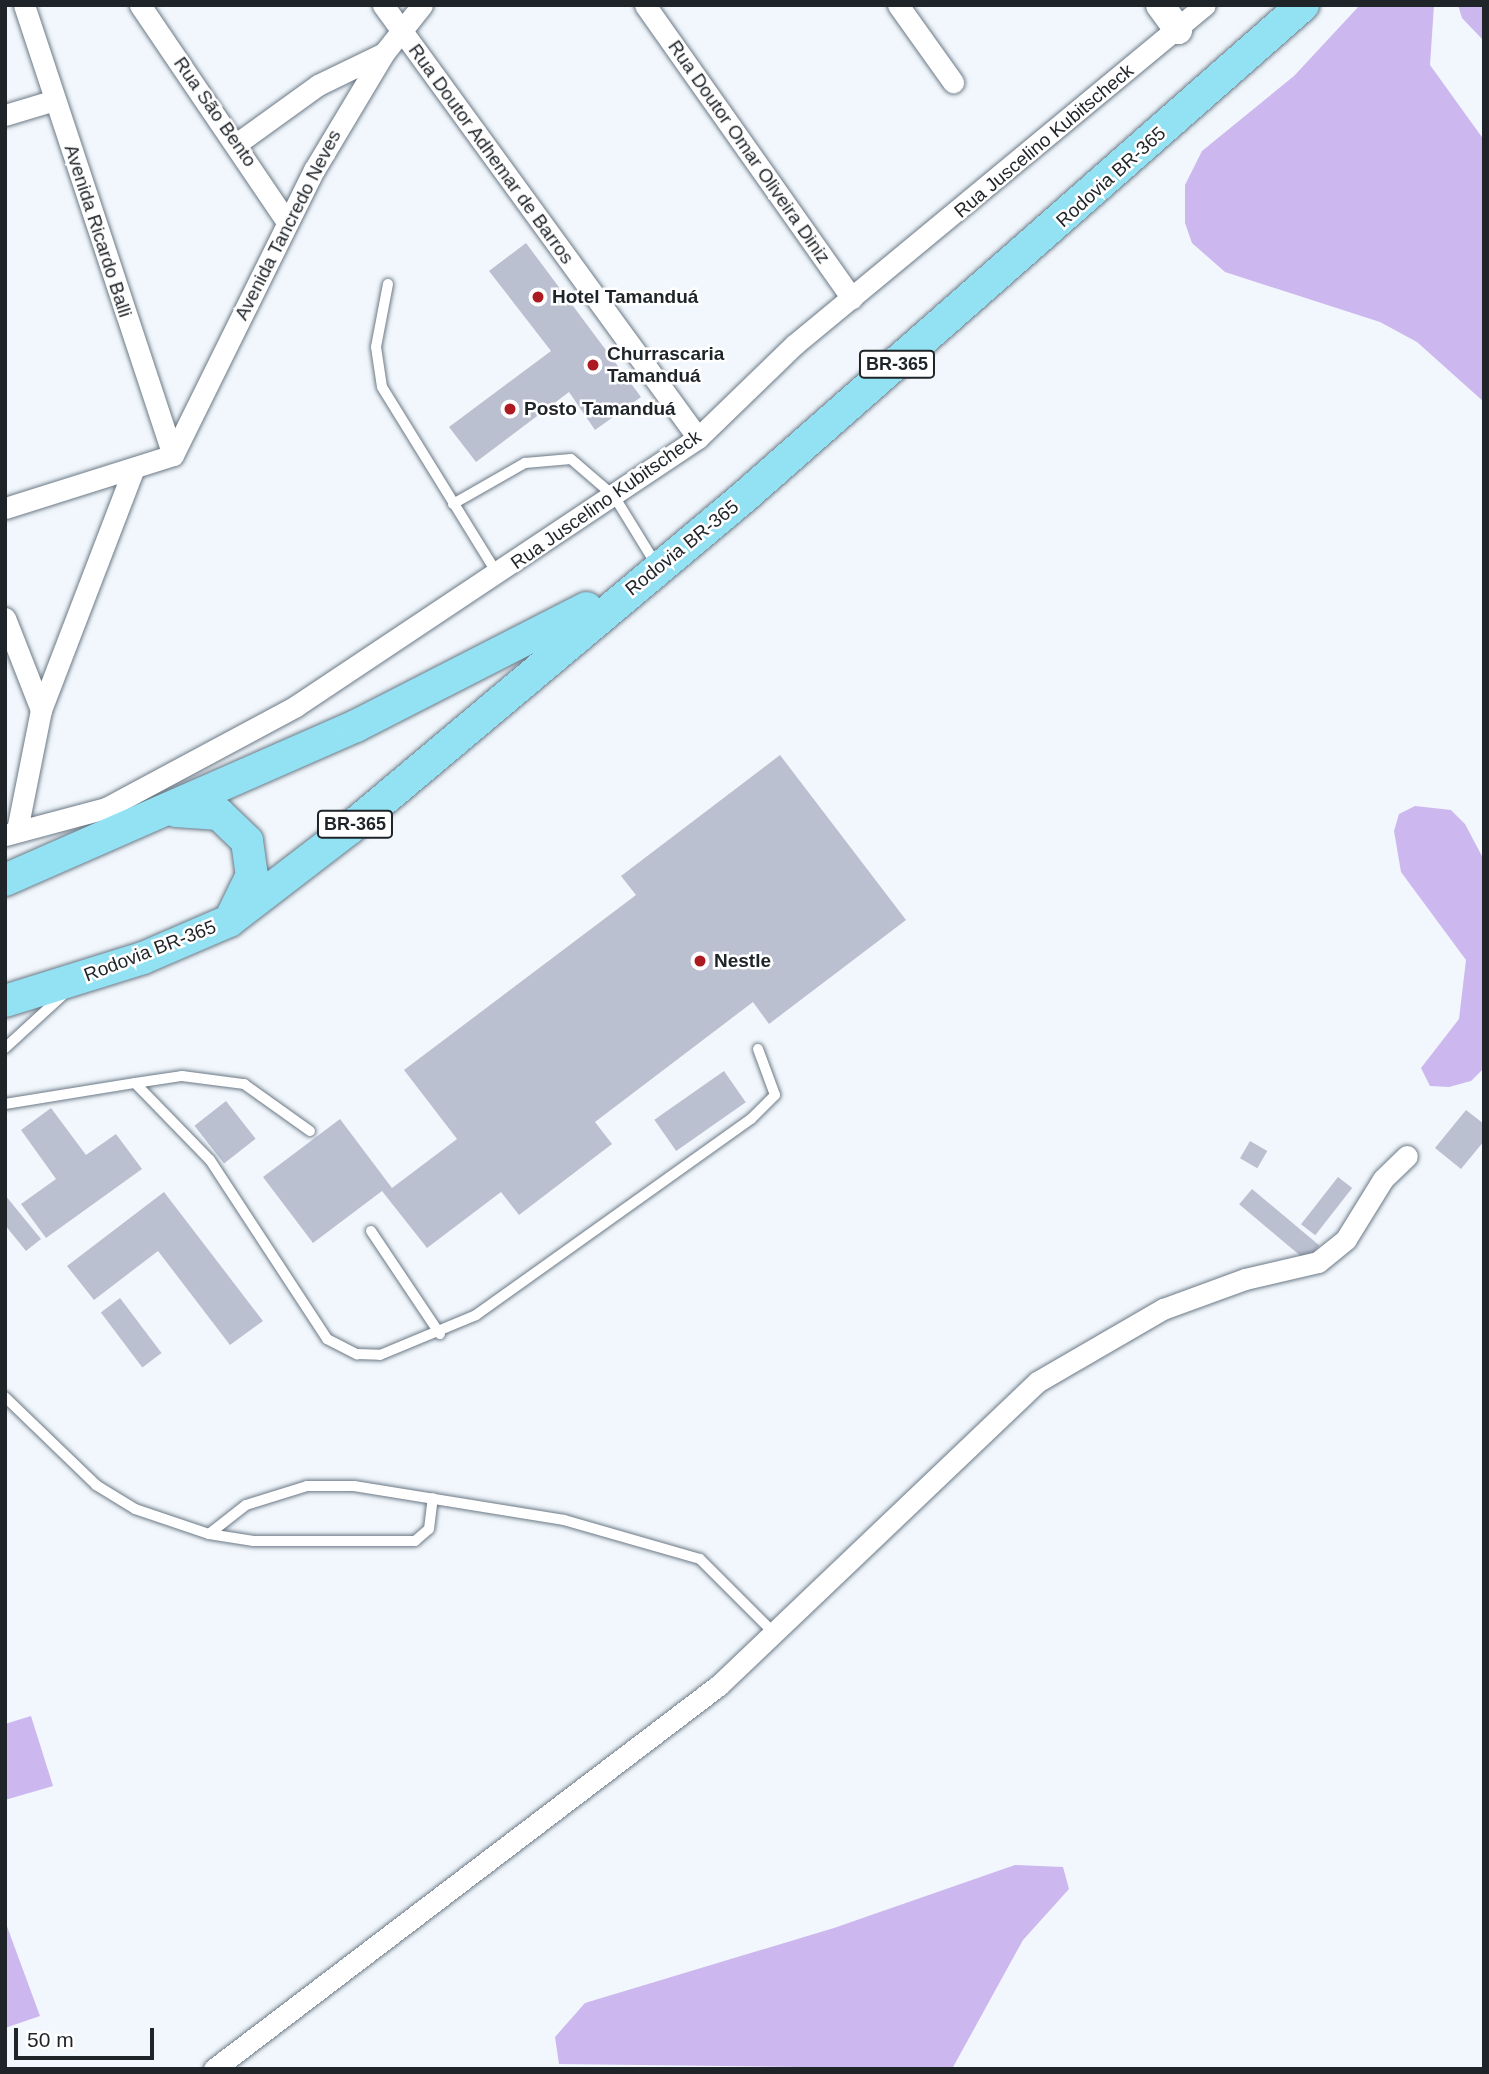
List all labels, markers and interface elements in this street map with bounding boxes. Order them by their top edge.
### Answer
street label: Rua Doutor Omar Oliveira Diniz [663,36,835,268]
street label: Rua Doutor Adhemar de Barros [403,39,579,269]
street label: Rua São Bento [169,53,261,171]
street label: Rua Juscelino Kubitscheck [950,59,1138,223]
street label: Rodovia BR-365 [1052,122,1170,232]
street label: Avenida Tancredo Neves [230,126,346,324]
street label: Avenida Ricardo Balli [59,142,137,320]
place label: Hotel Tamanduá [552,286,698,308]
marker: Hotel Tamanduá [530,289,546,305]
place label: Churrascaria Tamanduá [607,343,724,387]
road number: BR-365 [858,350,936,378]
marker: Churrascaria Tamanduá [585,357,601,373]
place label: Posto Tamanduá [524,398,676,420]
marker: Posto Tamanduá [502,401,518,417]
street label: Rua Juscelino Kubitscheck [506,426,706,574]
street label: Rodovia BR-365 [621,495,743,601]
road number: BR-365 [316,810,394,838]
street label: Rodovia BR-365 [81,915,219,987]
place label: Nestle [714,950,771,972]
marker: Nestle [692,953,708,969]
scale bar [18,2014,158,2058]
text: 50 m [27,2028,74,2051]

